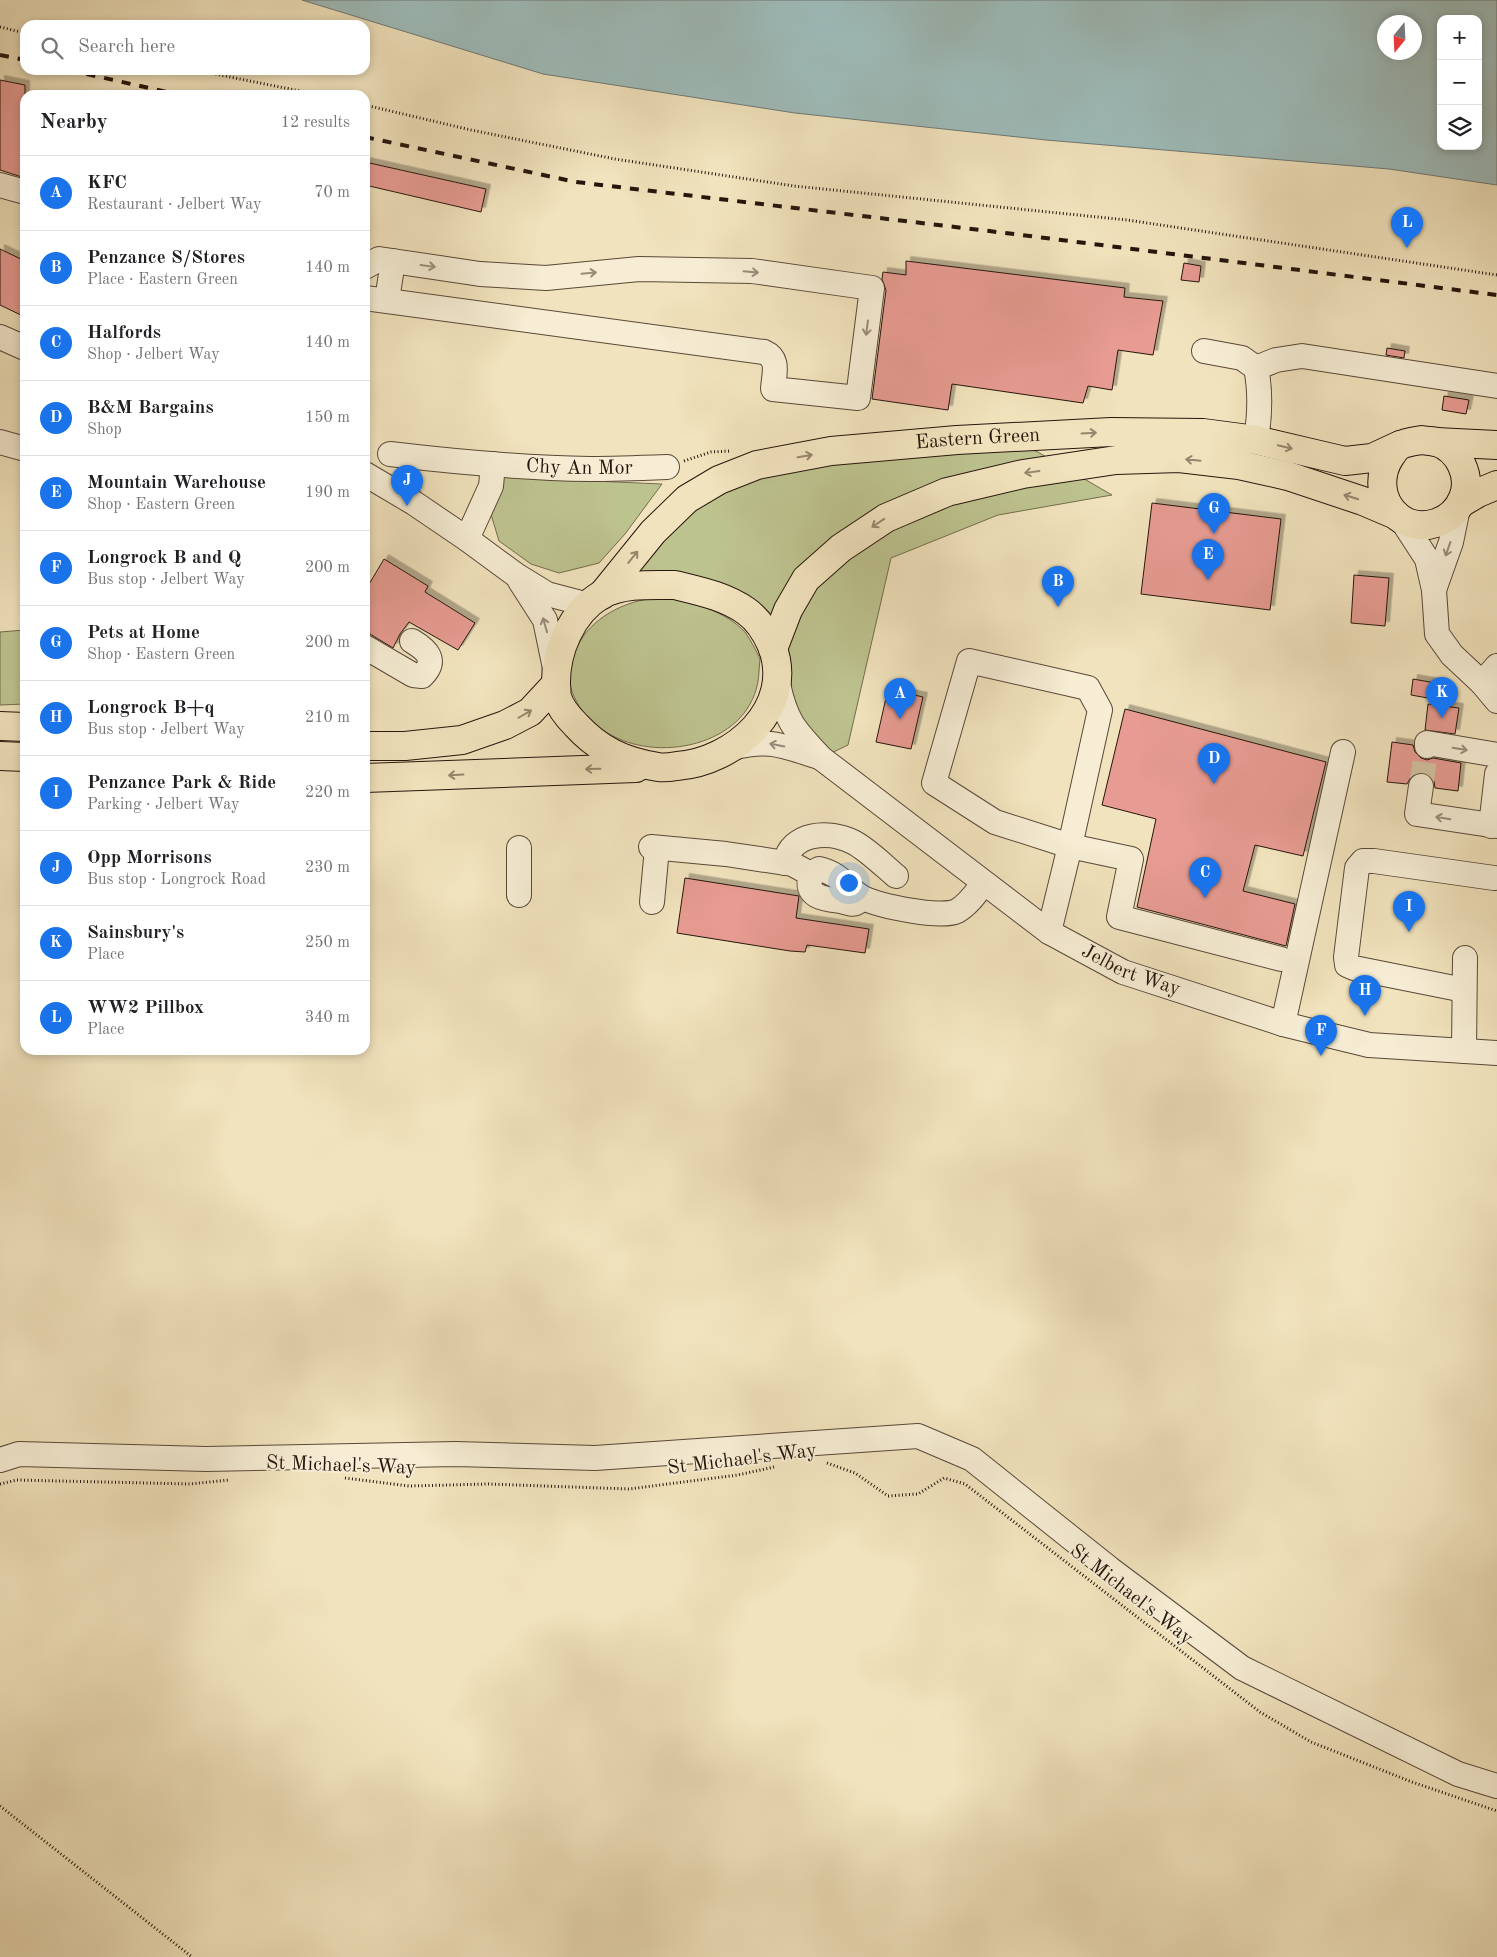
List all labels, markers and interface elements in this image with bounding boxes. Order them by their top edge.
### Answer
north arrow [1377,15,1422,60]
map controls [1437,15,1482,150]
button: + [1437,15,1482,60]
search box [20,20,370,75]
icon: search [38,34,66,62]
text: Search here [78,38,175,57]
button: − [1437,60,1482,105]
button: layers [1437,105,1482,150]
text: Nearby [40,112,108,133]
text: 12 results [281,115,350,131]
text: KFC [87,174,127,193]
text: A [50,185,62,201]
text: 70 m [314,185,350,201]
text: Restaurant · Jelbert Way [87,197,261,213]
pin: L [1391,207,1423,248]
text: Penzance S/Stores [87,249,245,268]
text: B [50,260,62,276]
text: 140 m [305,260,350,276]
one-way arrow [419,262,435,272]
one-way arrow [743,267,759,276]
one-way arrow [581,268,597,278]
text: Place · Eastern Green [87,272,238,288]
one-way arrow [862,320,872,336]
text: Halfords [87,324,161,343]
text: C [51,335,61,351]
text: 140 m [305,335,350,351]
text: Shop · Jelbert Way [87,347,220,363]
text: B&M Bargains [87,399,214,418]
text: D [50,410,62,426]
text: 150 m [305,410,350,426]
text: Shop [87,422,122,438]
street label: Eastern Green [914,426,1041,454]
one-way arrow [1080,429,1096,438]
one-way arrow [1276,443,1292,452]
one-way arrow [796,451,812,461]
one-way arrow [1185,455,1201,465]
street label: Chy An Mor [525,457,633,479]
pin: J [391,465,423,506]
one-way arrow [1024,468,1040,478]
text: Mountain Warehouse [87,474,266,493]
text: E [50,485,62,501]
text: 190 m [305,485,350,501]
one-way arrow [1343,491,1359,501]
pin: G [1198,493,1230,534]
text: Shop · Eastern Green [87,497,235,513]
one-way arrow [872,519,886,529]
pin: E [1192,539,1224,580]
one-way arrow [1443,541,1453,557]
text: Longrock B and Q [87,549,241,568]
one-way arrow [627,551,638,564]
text: F [51,560,61,576]
text: 200 m [305,560,350,576]
pin: B [1042,566,1074,607]
text: Bus stop · Jelbert Way [87,572,245,588]
one-way arrow [540,618,550,634]
text: Pets at Home [87,624,200,643]
text: G [50,635,62,651]
text: 200 m [305,635,350,651]
text: Shop · Eastern Green [87,647,235,663]
pin: K [1426,677,1458,718]
pin: A [884,678,916,719]
text: Longrock B+q [87,699,214,718]
one-way arrow [517,709,531,719]
text: H [49,710,63,726]
text: 210 m [305,710,350,726]
text: Bus stop · Jelbert Way [87,722,245,738]
one-way arrow [769,739,785,749]
pin: D [1198,743,1230,784]
one-way arrow [1452,744,1468,754]
one-way arrow [585,764,602,774]
one-way arrow [448,771,464,780]
text: Penzance Park & Ride [87,774,276,793]
text: I [52,785,60,801]
text: 220 m [305,785,350,801]
text: Parking · Jelbert Way [87,797,239,813]
one-way arrow [1435,813,1451,823]
text: Opp Morrisons [87,849,212,868]
pin: C [1189,857,1221,898]
text: J [52,860,60,876]
text: 230 m [305,860,350,876]
your location [836,870,862,896]
text: Bus stop · Longrock Road [87,872,266,888]
pin: I [1393,891,1425,932]
text: Sainsbury's [87,924,184,943]
text: K [50,935,62,951]
text: 250 m [305,935,350,951]
street label: Jelbert Way [1078,941,1183,1000]
text: Place [87,947,124,963]
pin: H [1349,975,1381,1016]
text: WW2 Pillbox [87,999,204,1018]
text: L [51,1010,61,1026]
text: 340 m [305,1010,350,1026]
pin: F [1305,1015,1337,1056]
text: Place [87,1022,124,1038]
street label: St Michael's Way [666,1441,818,1479]
street label: St Michael's Way [266,1453,417,1479]
street label: St Michael's Way [1066,1541,1197,1649]

